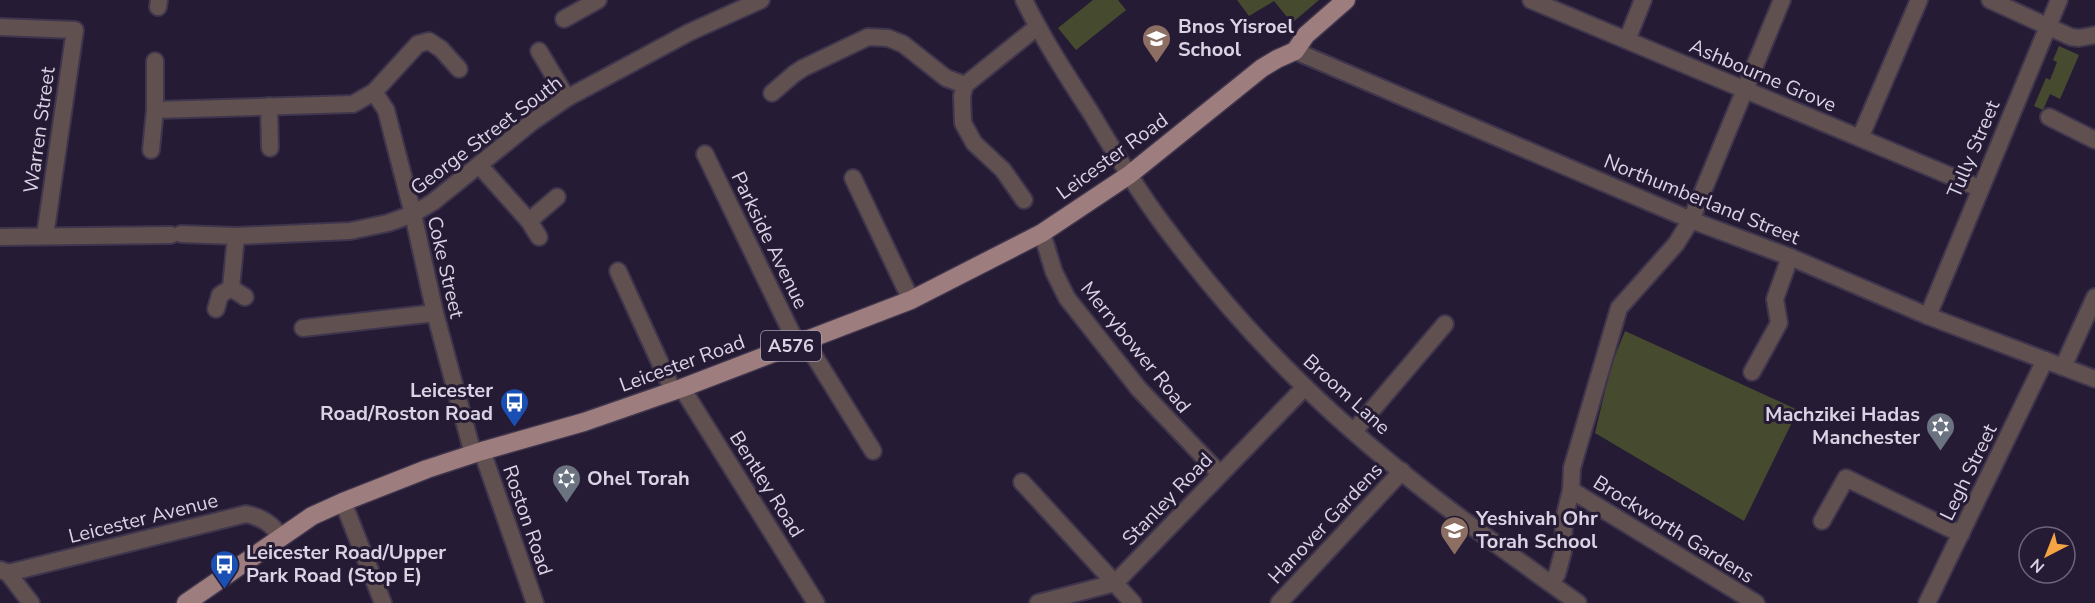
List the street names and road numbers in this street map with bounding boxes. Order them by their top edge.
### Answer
street label: Ashbourne Grove [1685,32,1840,119]
street label: Warren Street [17,64,62,195]
street label: George Street South [405,69,568,201]
street label: Tully Street [1941,95,2006,202]
street label: Leicester Road [1051,107,1173,206]
street label: Northumberland Street [1600,148,1805,252]
street label: Parkside Avenue [725,167,814,313]
street label: Coke Street [421,213,471,322]
street label: Merrybower Road [1074,276,1197,419]
street label: Leicester Road [616,328,749,399]
road number: A576 [761,331,821,361]
street label: Broom Lane [1297,348,1396,441]
street label: Legh Street [1933,419,2004,525]
street label: Bentley Road [723,426,810,543]
street label: Stanley Road [1116,447,1219,552]
street label: Hanover Gardens [1262,457,1389,590]
street label: Roston Road [496,461,559,579]
street label: Brockworth Gardens [1588,469,1759,590]
street label: Leicester Avenue [66,487,221,550]

